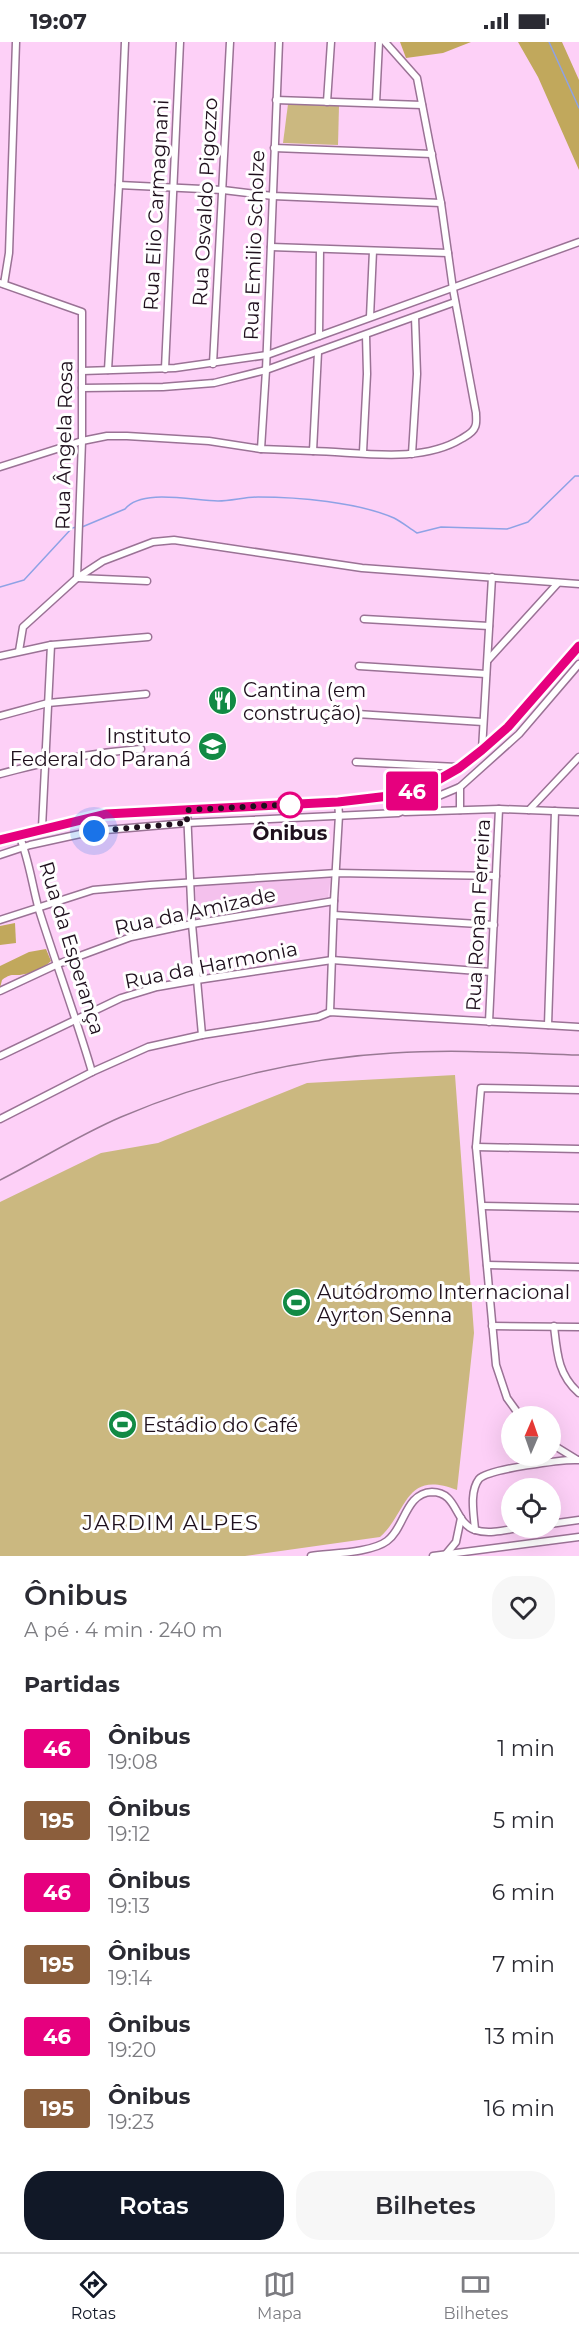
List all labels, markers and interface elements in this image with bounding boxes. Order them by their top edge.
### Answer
text: 19:07 [30,8,87,35]
street label: Rua Osvaldo Pigozzo [188,97,222,307]
street label: Rua Elio Carmagnani [138,99,174,311]
street label: Rua Emilio Scholze [239,149,269,341]
street label: Rua Ângela Rosa [51,360,77,530]
place label: Cantina (em construção) [243,678,366,725]
restaurant icon: Cantina (em construção) [206,685,238,717]
place label: Instituto Federal do Paraná [10,724,191,771]
school or university icon: Instituto Federal do Paraná [196,731,228,763]
line badge: 46 [385,772,439,810]
text: 46 [398,779,426,804]
marker: Ônibus [277,792,303,818]
your location [79,816,109,846]
street label: Rua Ronan Ferreira [461,818,495,1012]
place label: Ônibus [253,821,328,845]
street label: Rua da Esperança [34,859,110,1037]
street label: Rua da Amizade [112,882,278,940]
street label: Rua da Harmonia [122,936,300,994]
place label: Autódromo Internacional Ayrton Senna [317,1280,570,1327]
sports icon: Autódromo Internacional Ayrton Senna [280,1287,312,1319]
north arrow [501,1406,561,1466]
map controls [501,1406,561,1538]
sports icon: Estádio do Café [106,1409,138,1441]
place label: Estádio do Café [143,1413,298,1437]
button: locate [501,1478,561,1538]
district label: JARDIM ALPES [82,1510,259,1535]
button: heart [492,1576,555,1639]
text: Ônibus [24,1578,128,1612]
text: A pé · 4 min · 240 m [24,1618,223,1642]
text: Partidas [24,1671,120,1698]
text: Ônibus [108,1723,190,1750]
text: 1 min [497,1735,555,1762]
text: 46 [43,1736,71,1761]
text: 19:08 [108,1750,158,1774]
text: Ônibus [108,1795,190,1822]
text: 5 min [493,1807,555,1834]
text: 195 [40,1808,74,1833]
text: 19:12 [108,1822,150,1846]
text: Ônibus [108,1867,190,1894]
text: 6 min [492,1879,555,1906]
text: 46 [43,1880,71,1905]
text: 19:13 [108,1894,150,1918]
text: Ônibus [108,1939,190,1966]
text: 7 min [492,1951,555,1978]
text: 195 [40,1952,74,1977]
text: 19:14 [108,1966,152,1990]
text: Ônibus [108,2011,190,2038]
text: 13 min [485,2023,555,2050]
text: 46 [43,2024,71,2049]
text: 19:20 [108,2038,156,2062]
text: Ônibus [108,2083,190,2110]
text: 16 min [484,2095,555,2122]
text: 195 [40,2096,74,2121]
text: 19:23 [108,2110,154,2134]
button: Rotas [24,2171,284,2240]
button: Bilhetes [296,2171,555,2240]
tab: Rotas [71,2268,116,2323]
tab: Mapa [257,2268,302,2323]
tab: Bilhetes [443,2268,508,2323]

